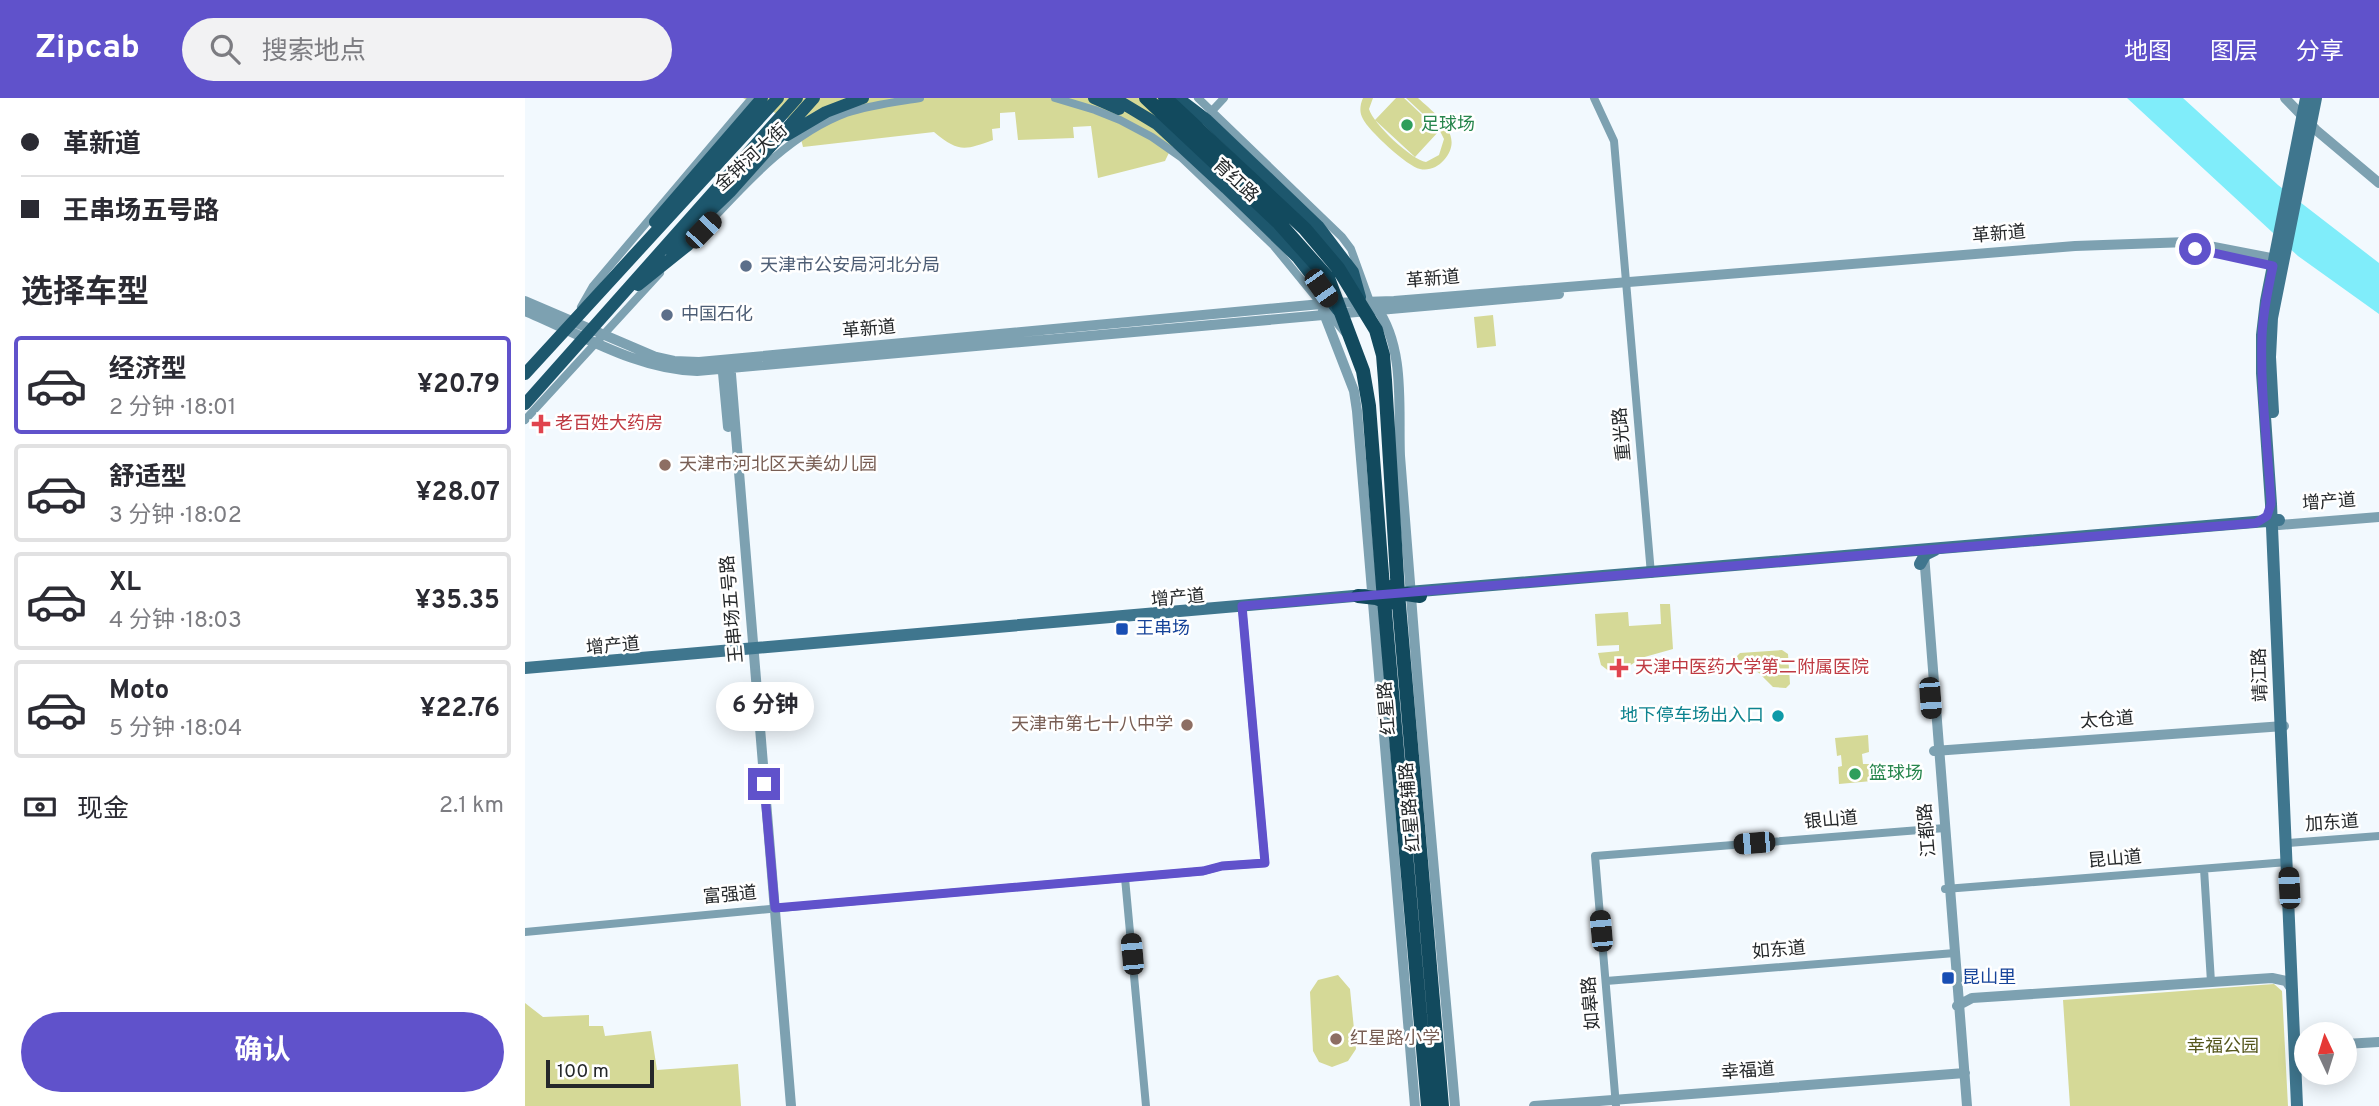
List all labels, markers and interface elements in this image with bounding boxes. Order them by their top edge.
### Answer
search box [182,18,672,81]
text: Zipcab [35,28,140,70]
icon: search [206,30,244,68]
text: 搜索地点 [262,36,366,69]
text: 地图 [2124,38,2172,68]
text: 图层 [2210,38,2258,68]
text: 分享 [2296,38,2344,68]
place label: 足球场 [1421,114,1475,137]
marker: 足球场 [1399,117,1415,133]
street label: 金钟河大街 [711,119,793,197]
text: 革新道 [63,129,141,162]
street label: 育红路 [1207,154,1263,208]
text: 王串场五号路 [63,196,219,229]
car [681,208,726,252]
street label: 革新道 [1971,221,2027,249]
route start [2179,233,2211,265]
place label: 天津市公安局河北分局 [760,255,940,278]
marker: 天津市公安局河北分局 [738,258,754,274]
car [1301,265,1342,311]
street label: 革新道 [1405,266,1461,294]
text: 选择车型 [21,274,149,314]
place label: 中国石化 [681,304,753,327]
marker: 中国石化 [659,307,675,323]
street label: 革新道 [841,316,897,344]
icon: car [25,354,88,417]
text: 经济型 [109,354,187,387]
text: ¥20.79 [417,369,500,402]
text: 2 分钟 · 18:01 [109,394,236,423]
street label: 重光路 [1609,406,1637,462]
place label: 老百姓大药房 [555,413,663,436]
marker: 老百姓大药房 [533,416,549,432]
place label: 天津市河北区天美幼儿园 [679,454,877,477]
marker: 天津市河北区天美幼儿园 [657,457,673,473]
icon: car [25,462,88,525]
text: 舒适型 [109,462,187,495]
text: ¥28.07 [416,477,500,510]
street label: 增产道 [2301,490,2357,516]
text: 3 分钟 · 18:02 [109,502,242,531]
street label: 王串场五号路 [717,554,749,664]
text: XL [109,567,141,600]
icon: car [25,570,88,633]
text: ¥35.35 [415,585,500,618]
street label: 增产道 [1150,585,1206,613]
text: 4 分钟 · 18:03 [109,607,242,636]
place label: 王串场 [1136,618,1190,641]
marker: 王串场 [1114,621,1130,637]
street label: 增产道 [585,633,641,661]
street label: 靖江路 [2249,648,2273,702]
place label: 天津中医药大学第二附属医院 [1635,657,1869,680]
marker: 天津中医药大学第二附属医院 [1609,658,1629,678]
text: Moto [109,675,169,708]
car [1919,676,1942,720]
icon: car [25,678,88,741]
street label: 红星路 [1374,680,1402,736]
callout: 6 分钟 [715,682,813,732]
text: 6 分钟 [732,692,798,721]
text: ¥22.76 [420,693,500,726]
place label: 地下停车场出入口 [1620,705,1764,728]
marker: 地下停车场出入口 [1770,708,1786,724]
street label: 太仓道 [2079,708,2135,734]
place label: 天津市第七十八中学 [1011,714,1173,737]
text: 5 分钟 · 18:04 [109,715,242,744]
marker: 天津市第七十八中学 [1179,717,1195,733]
street label: 红星路辅路 [1396,761,1426,853]
place label: 篮球场 [1869,763,1923,786]
marker: 篮球场 [1847,766,1863,782]
route end [748,768,780,800]
icon: cash [21,788,59,826]
text: 2.1 km [439,792,504,821]
text: 现金 [77,794,129,827]
street label: 江都路 [1914,802,1942,858]
street label: 银山道 [1803,807,1859,835]
street label: 加东道 [2304,811,2360,837]
car [1733,831,1776,855]
street label: 昆山道 [2087,846,2143,874]
car [2278,866,2301,910]
street label: 富强道 [702,882,758,910]
car [1589,909,1614,953]
car [1120,932,1145,976]
street label: 如东道 [1751,937,1807,965]
place label: 昆山里 [1962,967,2016,990]
marker: 昆山里 [1940,970,1956,986]
street label: 如皋路 [1578,975,1606,1031]
button: 确认 [21,1012,504,1092]
north arrow [2294,1022,2357,1085]
map controls [2294,1022,2357,1085]
place label: 红星路小学 [1350,1028,1440,1051]
marker: 红星路小学 [1328,1031,1344,1047]
park label: 幸福公园 [2187,1036,2259,1059]
scale bar [546,1057,655,1089]
street label: 幸福道 [1720,1059,1776,1085]
text: 100 m [557,1060,609,1084]

